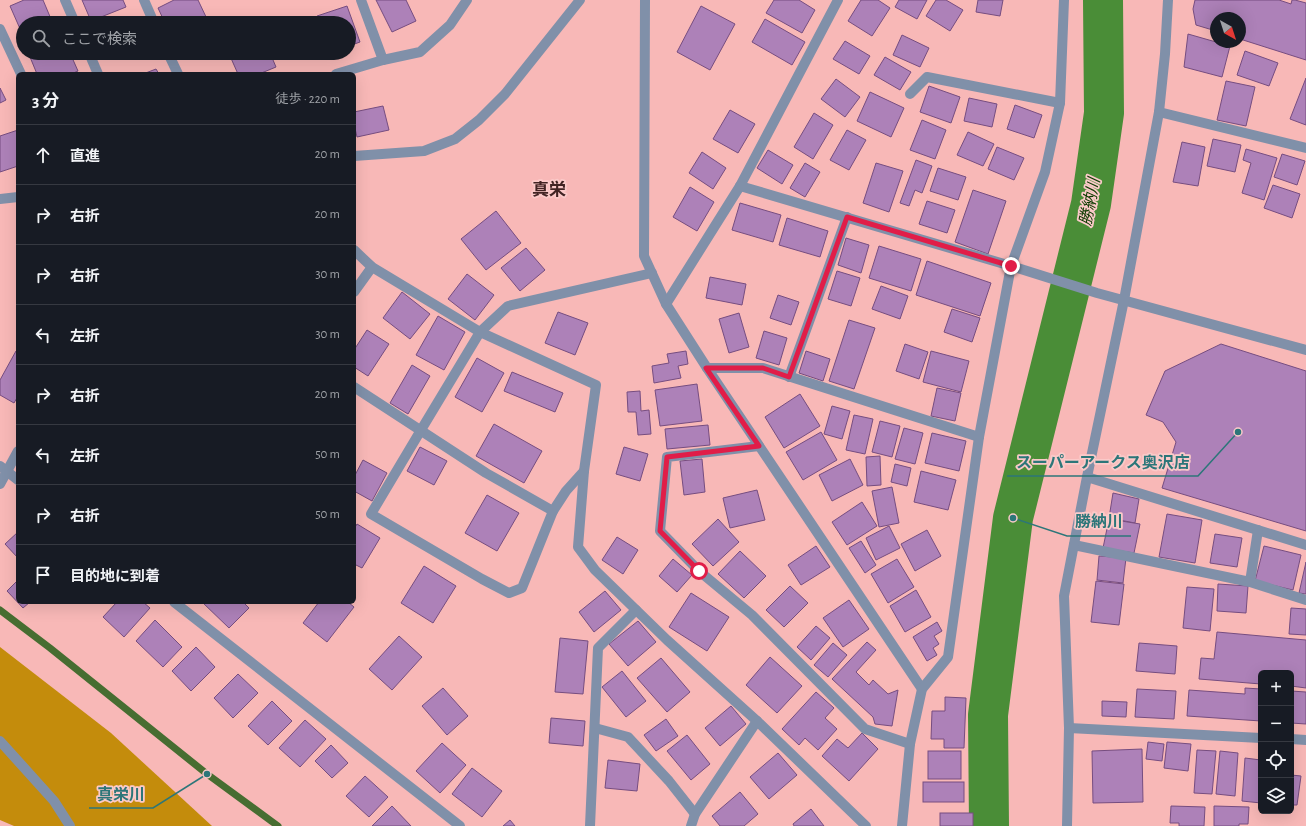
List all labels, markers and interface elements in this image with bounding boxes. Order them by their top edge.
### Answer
north arrow [1210,12,1246,48]
search box [16,16,356,60]
icon: search [30,27,52,49]
text: ここで検索 [62,32,137,47]
text: 3 分 [32,92,59,109]
text: 徒歩 · 220 m [275,93,340,106]
icon: ahead [32,144,54,166]
text: 20 m [315,148,340,161]
text: 直進 [70,149,100,164]
water label: 勝納川 [1077,175,1103,227]
district label: 真栄 [532,180,566,198]
icon: right [32,204,54,226]
text: 20 m [315,208,340,221]
text: 右折 [70,209,100,224]
route end [1002,257,1020,275]
icon: right [32,264,54,286]
text: 30 m [315,268,340,281]
text: 右折 [70,269,100,284]
icon: left [32,324,54,346]
text: 30 m [315,328,340,341]
text: 左折 [70,329,100,344]
icon: right [32,384,54,406]
text: 20 m [315,388,340,401]
text: 右折 [70,389,100,404]
icon: left [32,444,54,466]
text: 50 m [315,448,340,461]
callout: スーパーアークス奥沢店 [1007,448,1198,476]
text: 左折 [70,449,100,464]
text: スーパーアークス奥沢店 [1016,454,1190,471]
icon: right [32,504,54,526]
text: 50 m [315,508,340,521]
callout: 勝納川 [1067,508,1131,536]
text: 右折 [70,509,100,524]
text: 勝納川 [1075,513,1123,530]
route start [690,562,708,580]
icon: arrive [32,564,54,586]
text: 目的地に到着 [70,569,160,584]
map controls [1258,670,1294,814]
button: + [1258,670,1294,706]
button: − [1258,706,1294,742]
button: locate [1258,742,1294,778]
button: layers [1258,778,1294,814]
callout: 真栄川 [89,780,153,808]
text: 真栄川 [97,786,145,803]

